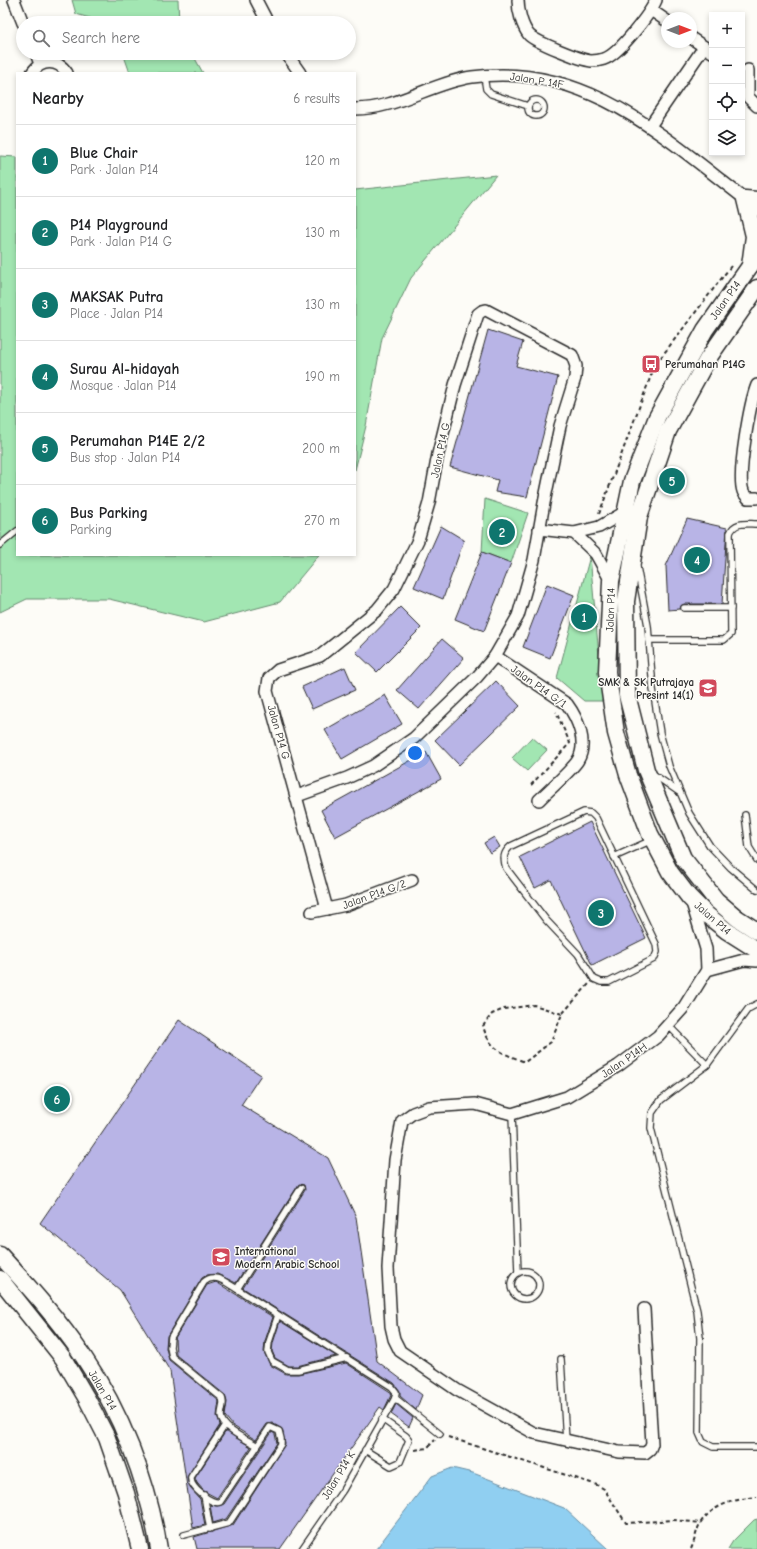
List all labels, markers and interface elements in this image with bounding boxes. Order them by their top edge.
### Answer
north arrow [661,12,697,48]
map controls [709,12,745,156]
button: + [709,12,745,48]
search box [16,16,356,60]
icon: search [30,27,52,49]
text: Search here [62,29,140,47]
button: − [709,48,745,84]
street label: Jalan P 14F [509,70,565,91]
button: locate [709,84,745,120]
text: Nearby [32,89,83,108]
text: 6 results [293,91,340,106]
button: layers [709,120,745,156]
text: Blue Chair [70,144,137,162]
text: 1 [42,153,48,168]
text: 120 m [305,153,340,168]
text: Park · Jalan P14 [70,162,158,177]
text: P14 Playground [70,216,168,234]
text: 2 [42,225,48,240]
text: 130 m [305,225,340,240]
text: Park · Jalan P14 G [70,234,172,249]
street label: Jalan P14 [707,278,743,322]
text: MAKSAK Putra [70,288,163,306]
text: 3 [42,297,48,312]
text: 130 m [305,297,340,312]
text: Place · Jalan P14 [70,306,163,321]
bus stop icon: Perumahan P14G [640,353,662,375]
place label: Perumahan P14G [665,358,746,371]
text: Surau Al-hidayah [70,360,179,378]
text: 4 [42,369,48,384]
text: 190 m [305,369,340,384]
text: Mosque · Jalan P14 [70,378,176,393]
street label: Jalan P14 G [428,421,453,479]
text: Perumahan P14E 2/2 [70,432,205,450]
text: 5 [42,441,48,456]
text: 200 m [302,441,340,456]
text: Bus stop · Jalan P14 [70,450,180,465]
pin: 5 [659,466,685,496]
text: Bus Parking [70,504,148,522]
text: 6 [42,513,48,528]
text: 270 m [304,513,340,528]
pin: 2 [489,517,515,547]
text: Parking [70,522,112,537]
pin: 4 [684,545,710,575]
street label: Jalan P14 [603,588,618,632]
pin: 1 [571,602,597,632]
street label: Jalan P14 G/1 [508,662,569,710]
place label: SMK & SK Putrajaya Presint 14(1) [598,676,694,702]
school or university icon: SMK & SK Putrajaya Presint 14(1) [697,677,719,699]
street label: Jalan P14 G [265,703,293,761]
your location [405,743,425,763]
street label: Jalan P14 G/2 [341,877,408,912]
pin: 3 [588,898,614,928]
street label: Jalan P14 [692,899,734,938]
street label: Jalan P14H [599,1040,649,1081]
pin: 6 [44,1084,70,1114]
place label: International Modern Arabic School [235,1245,339,1271]
school or university icon: International Modern Arabic School [210,1246,232,1268]
street label: Jalan P14 [86,1368,120,1413]
street label: Jalan P14 K [319,1449,358,1502]

